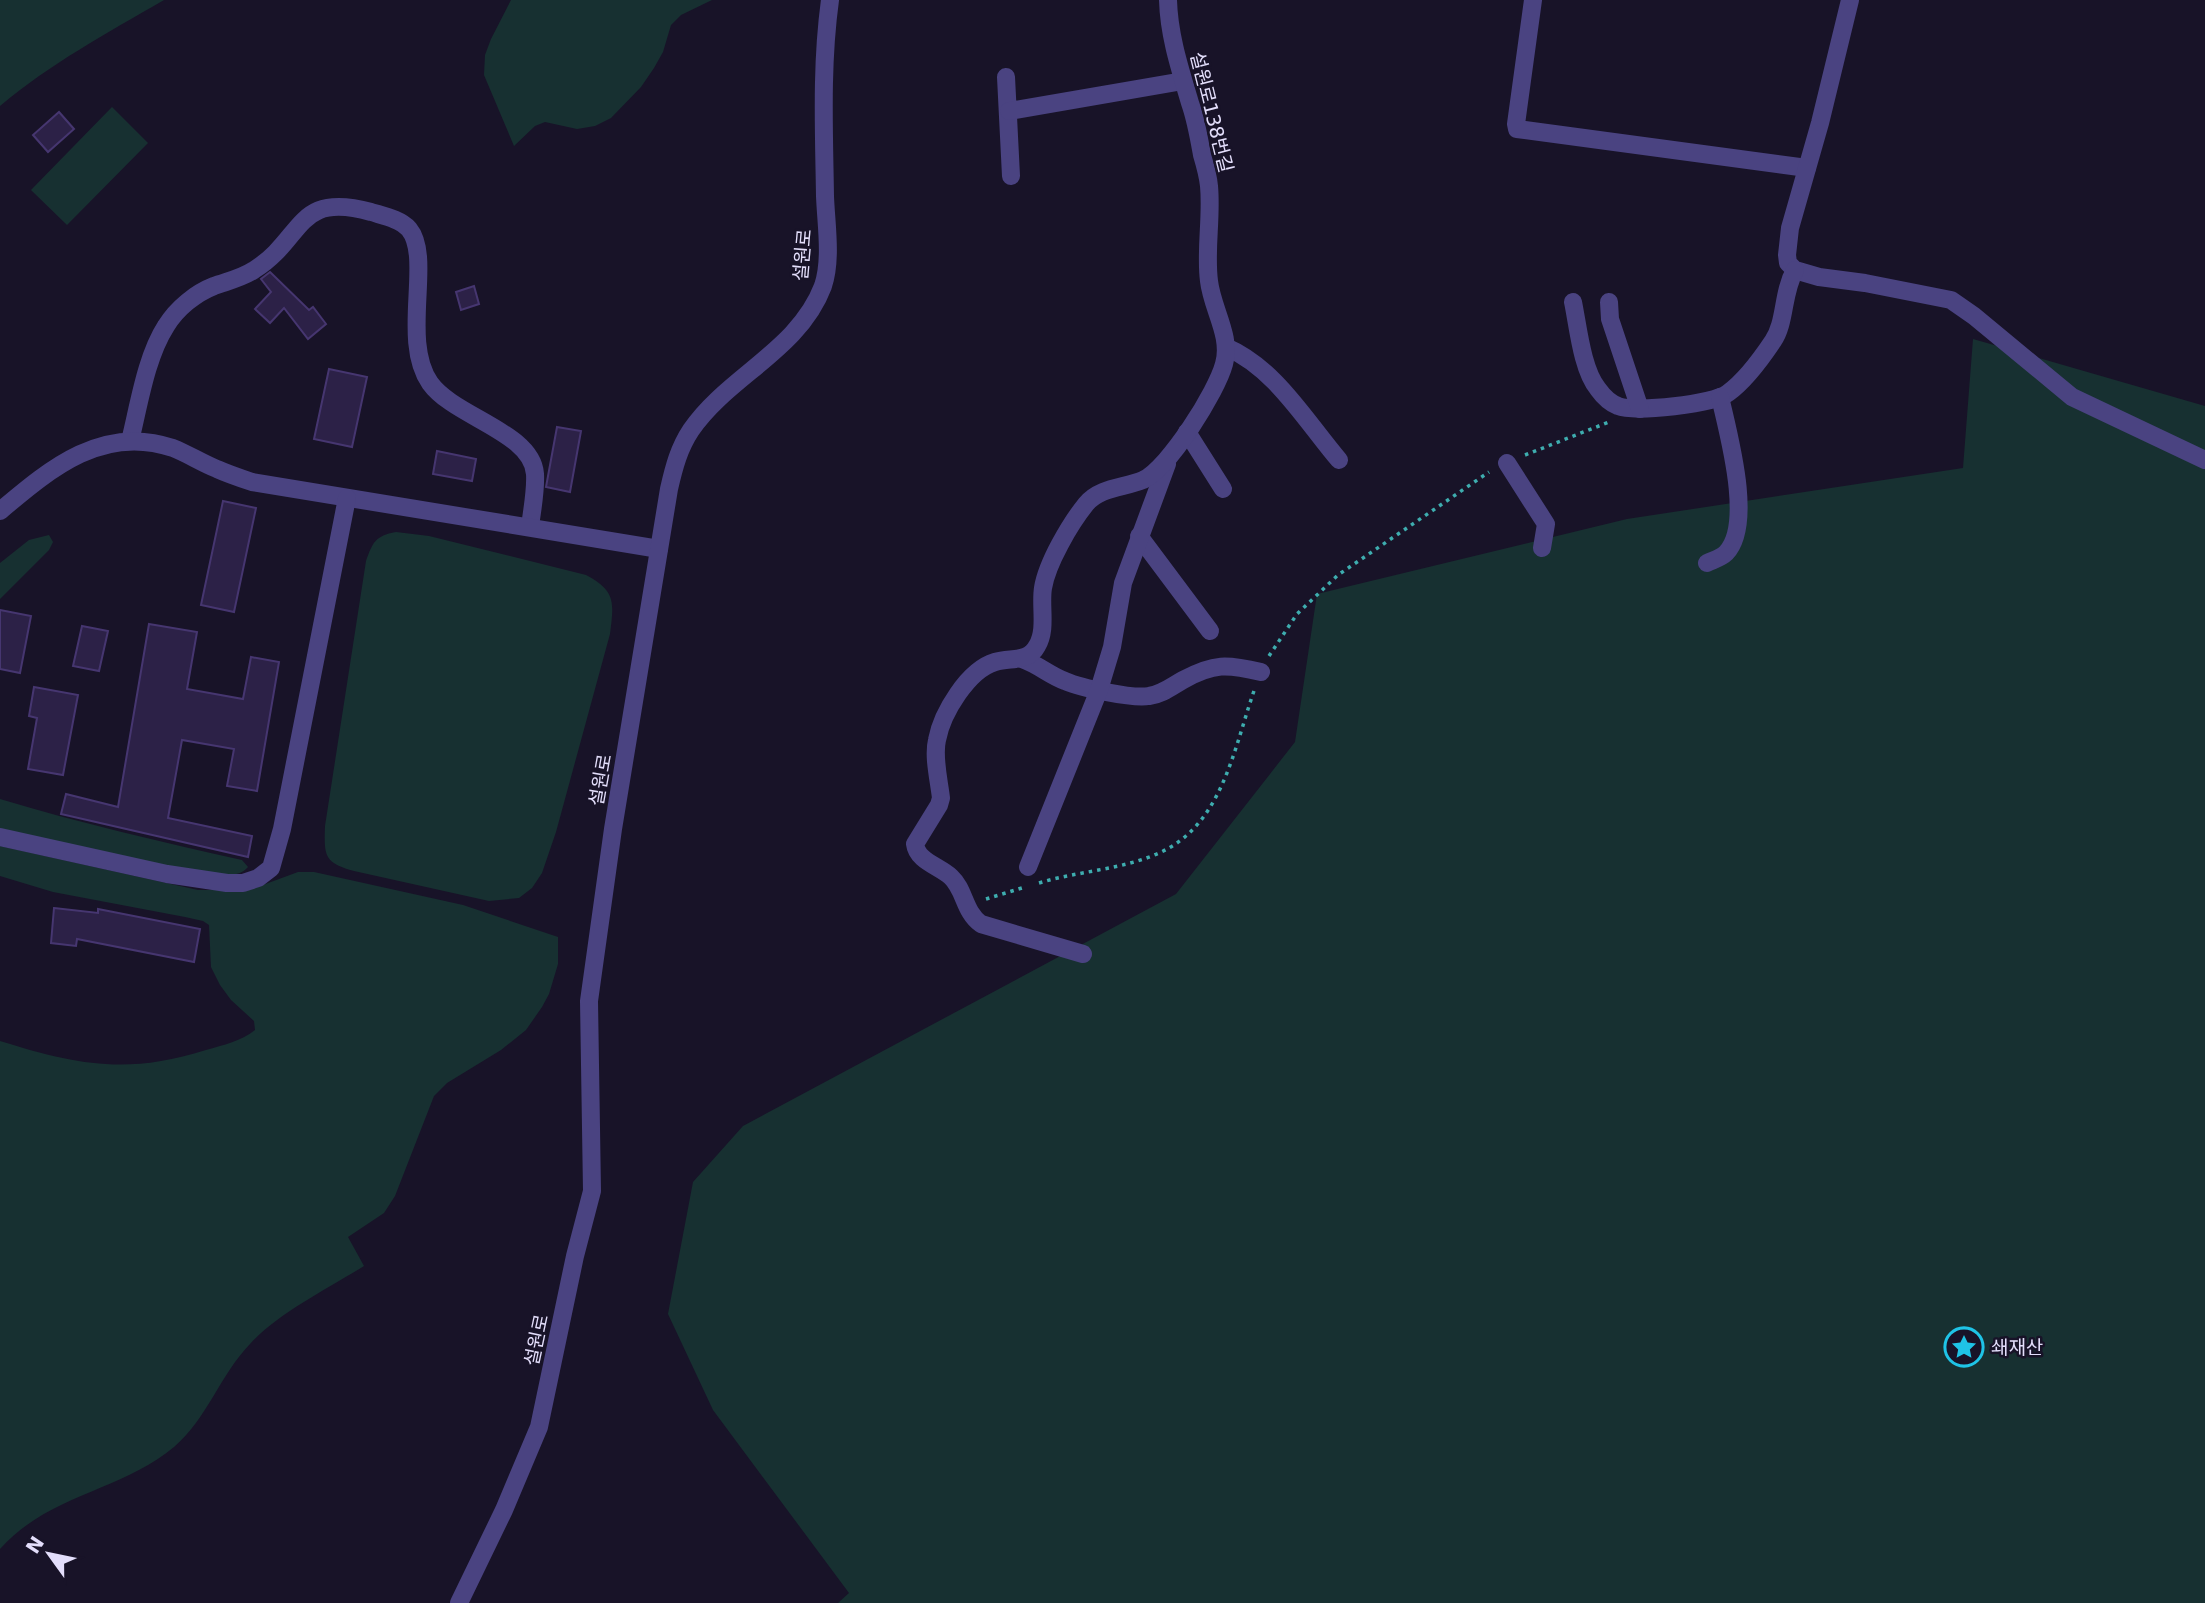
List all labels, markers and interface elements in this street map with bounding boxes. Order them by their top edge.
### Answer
street label: 설원로138번길 [1186,49,1238,175]
street label: 설원로 [789,228,815,282]
street label: 설원로 [585,752,615,808]
street label: 설원로 [520,1312,552,1368]
place icon: 쇄재산 [1943,1326,1985,1368]
place label: 쇄재산 [1991,1336,2043,1358]
north arrow [14,1519,84,1589]
text: N [21,1532,48,1557]

